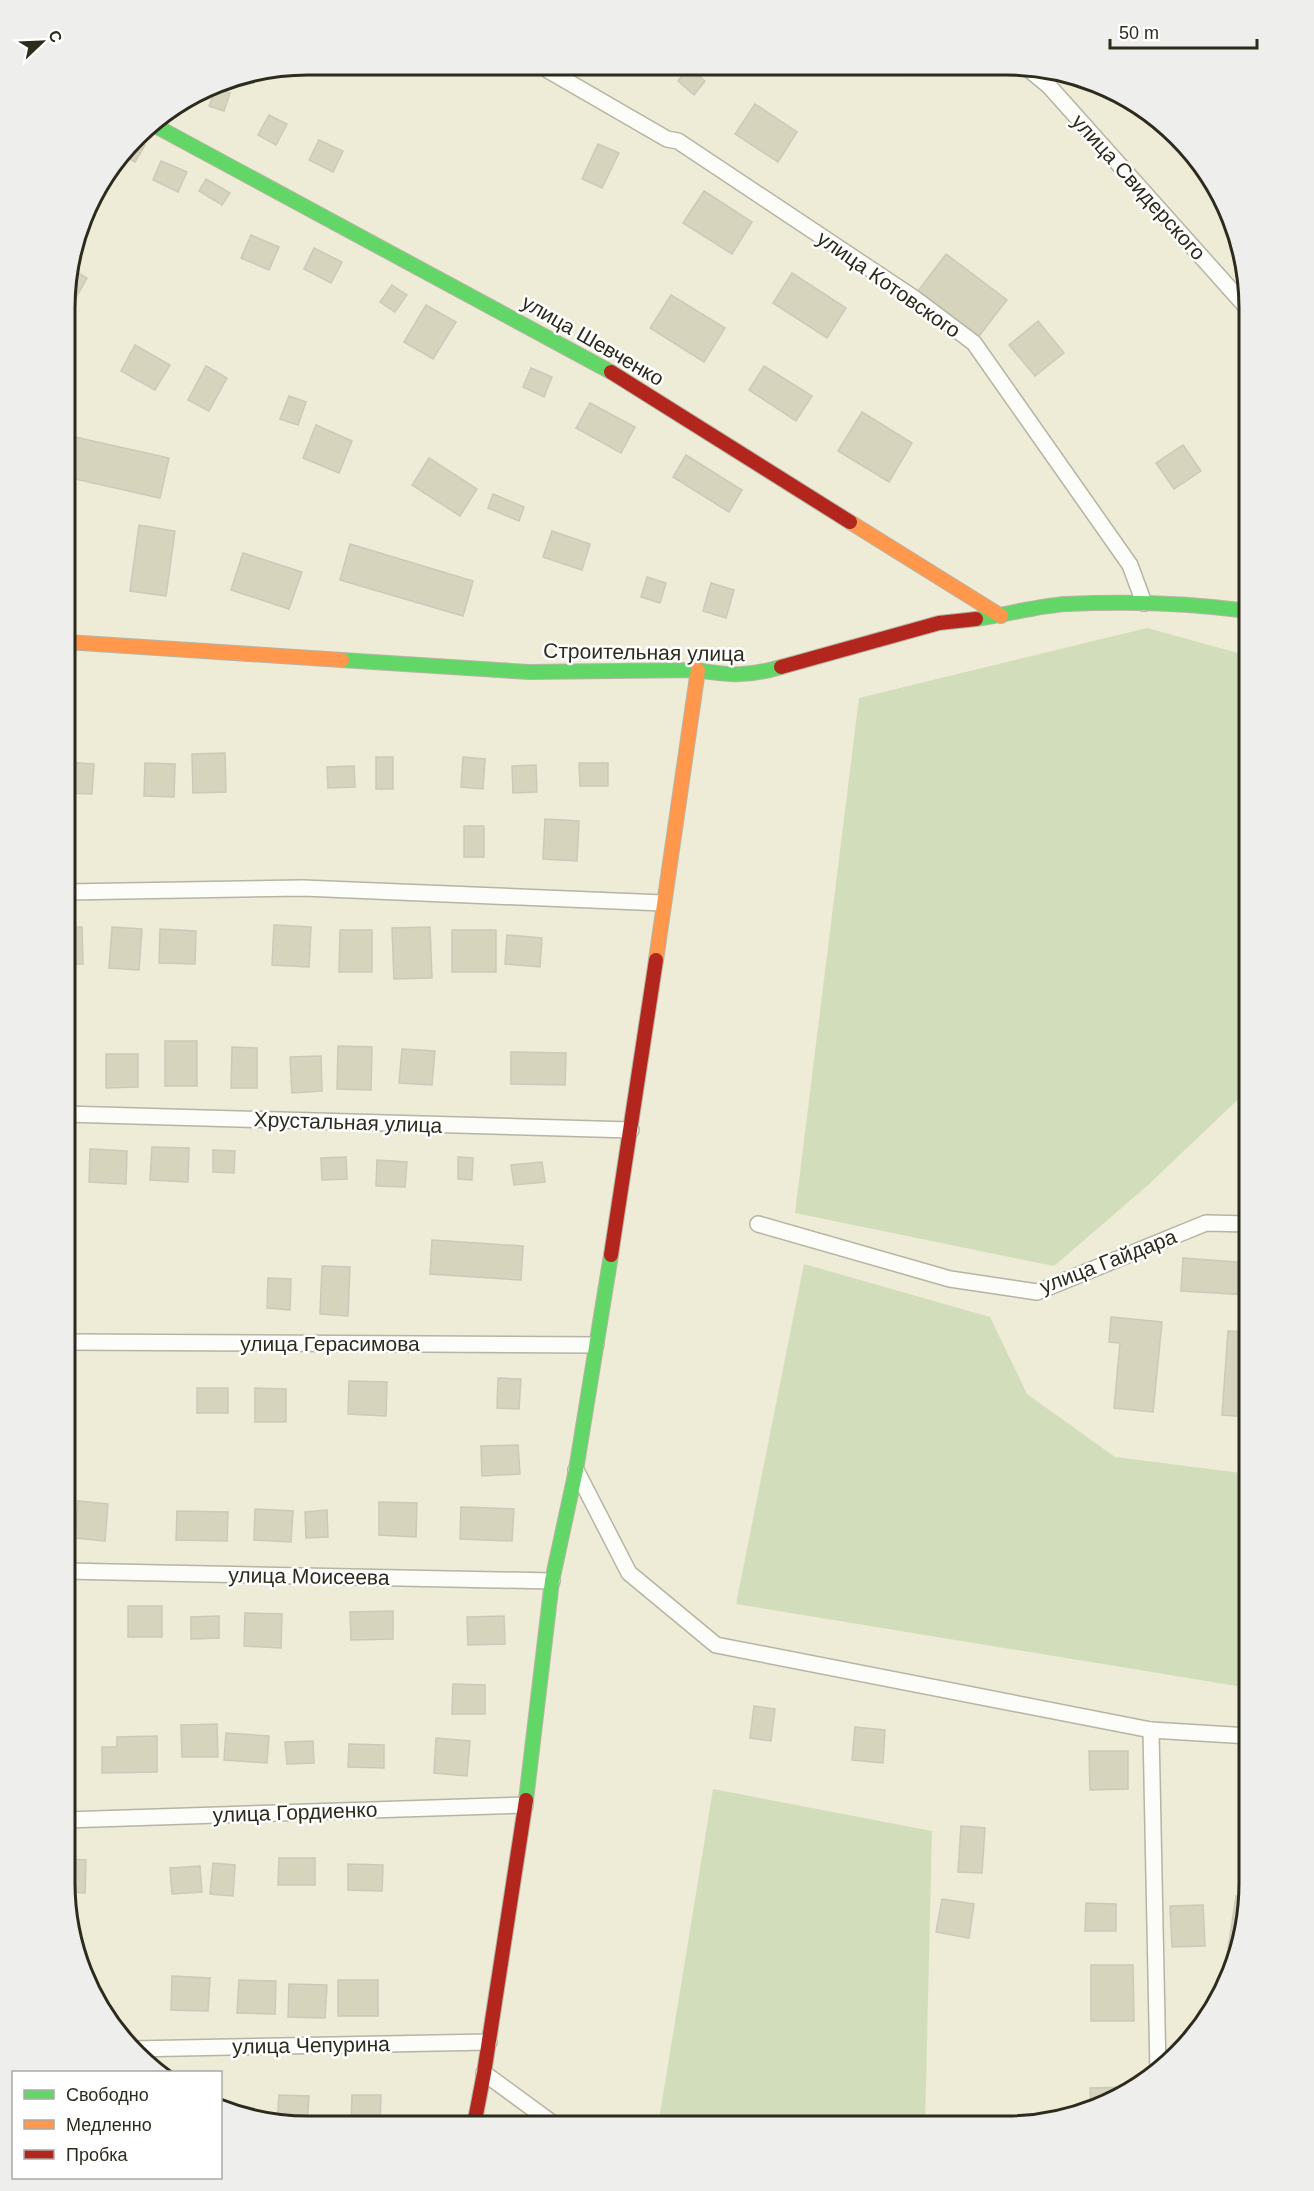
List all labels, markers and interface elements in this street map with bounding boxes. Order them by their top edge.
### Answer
north arrow [12,12,72,72]
scale bar [1110,12,1257,50]
text: 50 m [1119,23,1159,43]
text: С [45,28,66,45]
street label: улица Свидерского [1068,110,1210,264]
street label: улица Котовского [813,226,965,342]
street label: улица Шевченко [518,290,668,390]
street label: Строительная улица [543,639,745,665]
street label: Хрустальная улица [253,1107,443,1137]
street label: улица Гайдара [1036,1224,1180,1298]
street label: улица Герасимова [240,1332,420,1355]
street label: улица Моисеева [228,1563,390,1589]
street label: улица Гордиенко [212,1798,378,1826]
street label: улица Чепурина [232,2032,390,2058]
legend [12,2071,222,2179]
text: Свободно [66,2085,149,2105]
text: Медленно [66,2115,152,2135]
text: Пробка [66,2145,129,2165]

